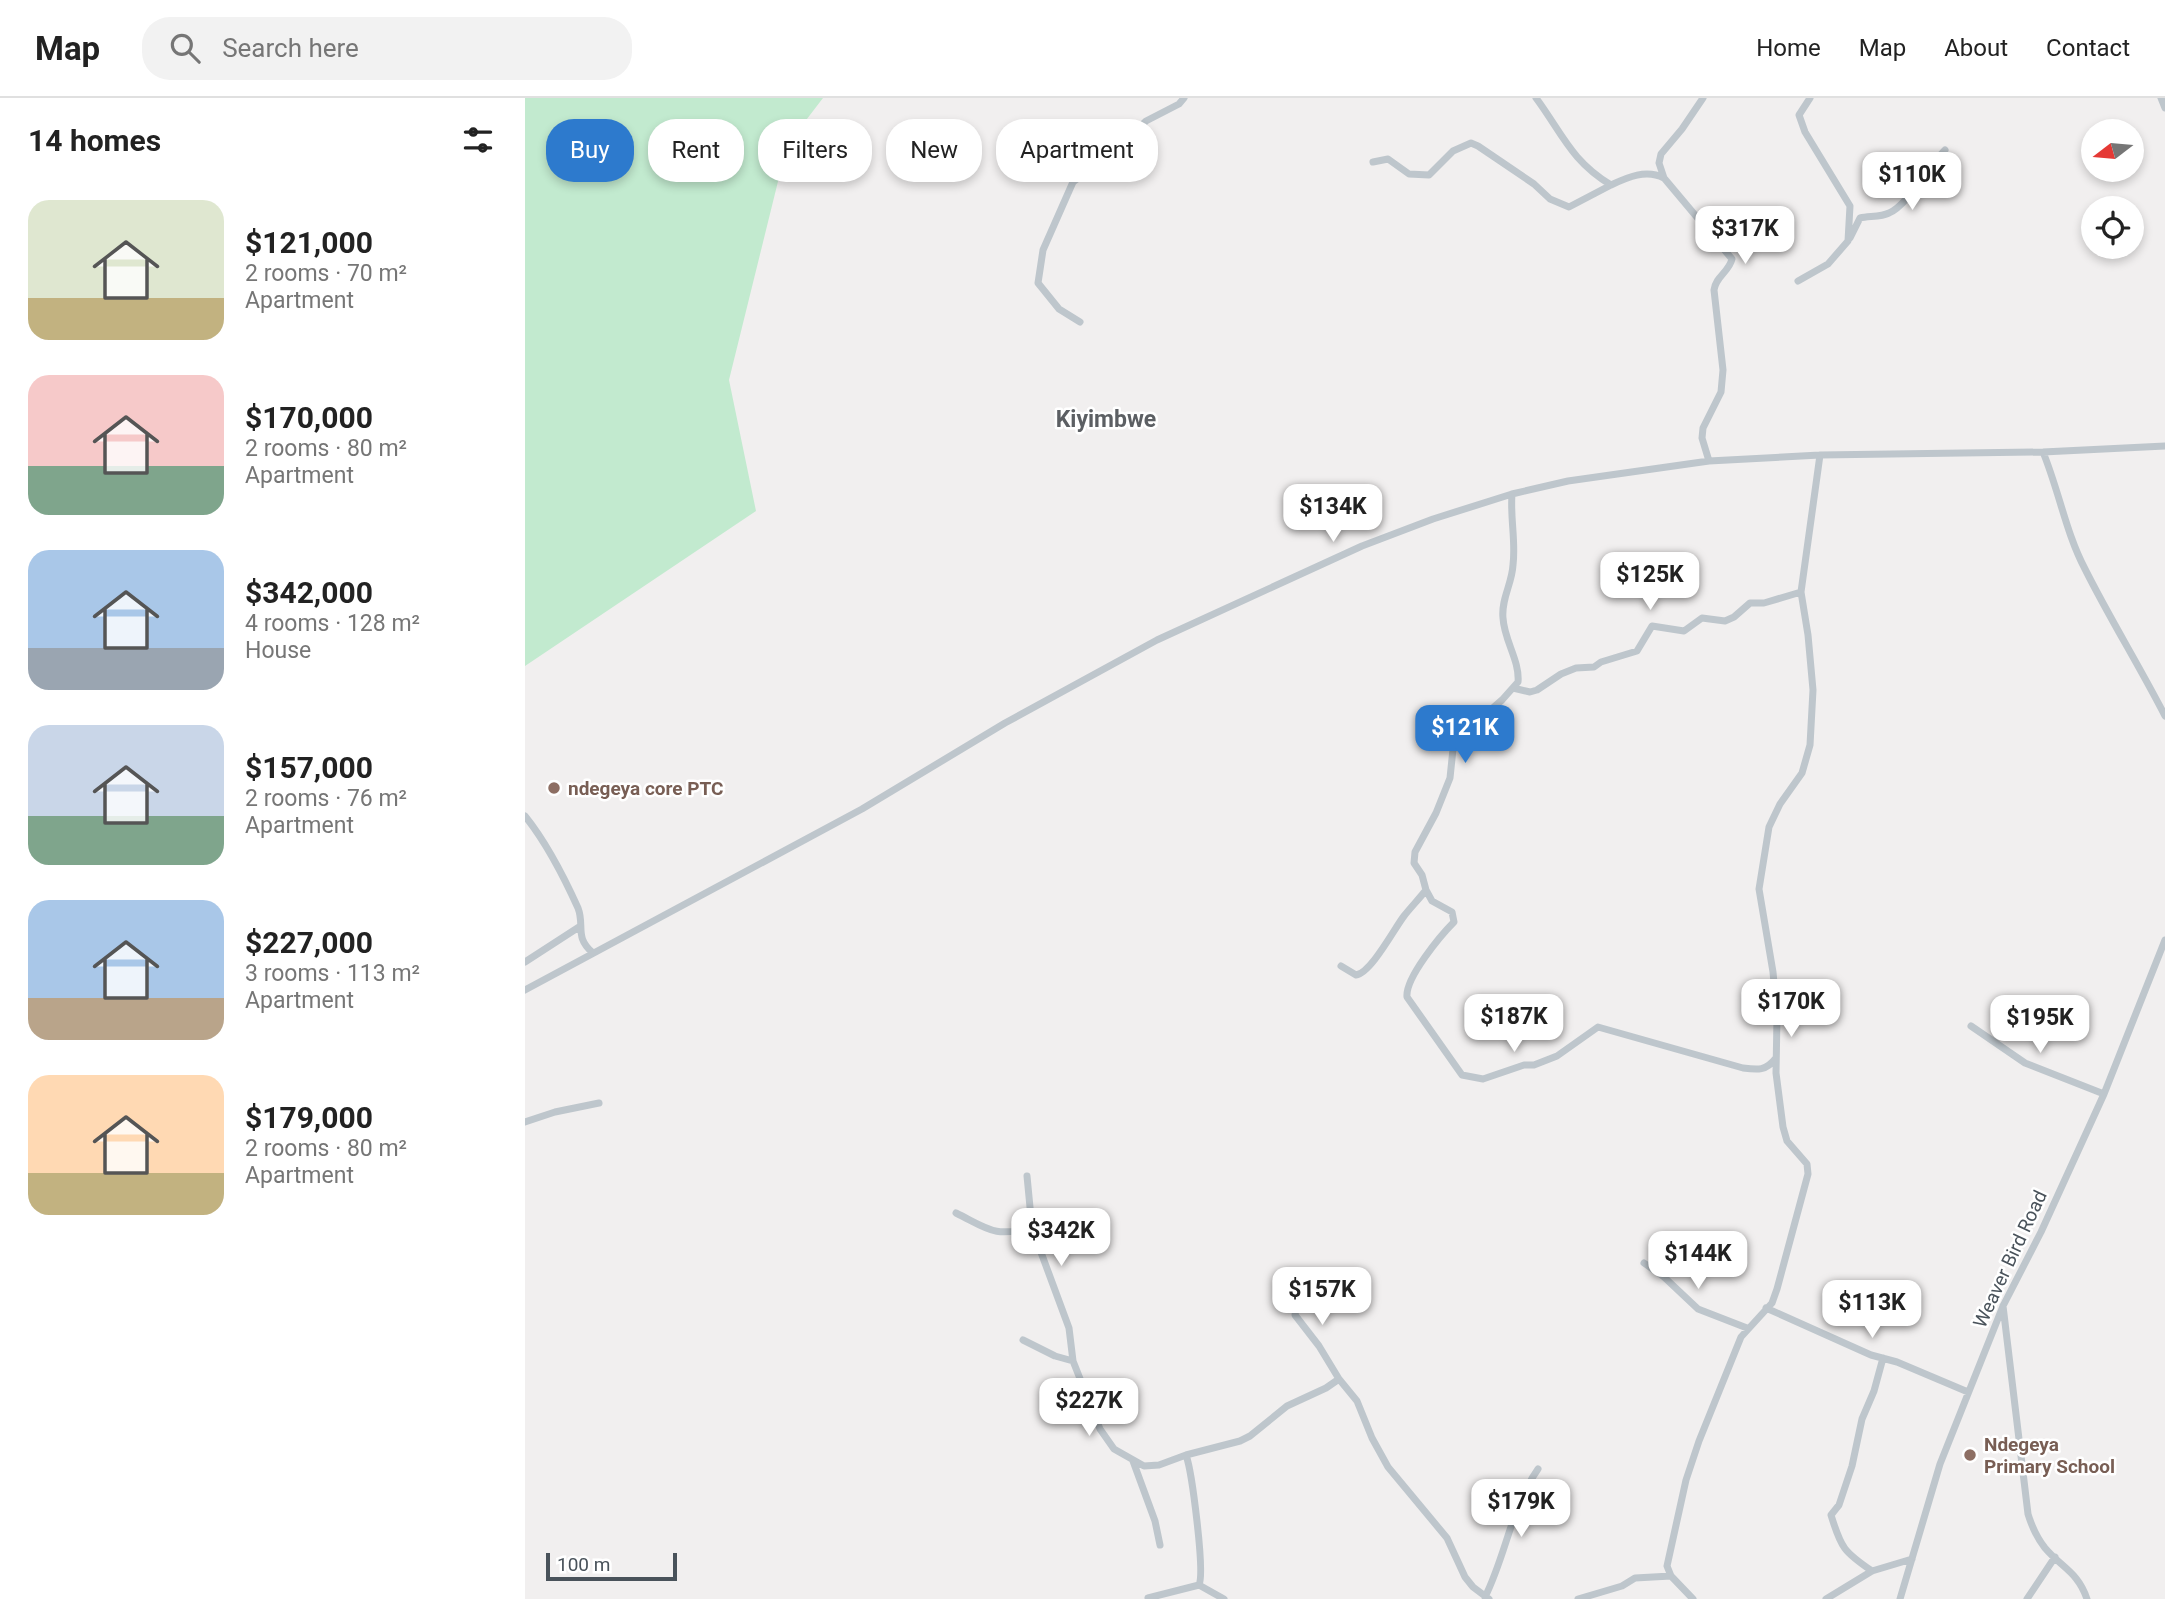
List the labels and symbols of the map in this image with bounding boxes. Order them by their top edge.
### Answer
north arrow [2081,119,2144,182]
pin: $110K [1863,152,1961,212]
pin: $317K [1696,206,1794,266]
district label: Kiyimbwe [1056,406,1156,433]
pin: $134K [1284,484,1382,544]
pin: $125K [1601,552,1699,612]
pin: $121K [1416,706,1514,765]
place label: ndegeya core PTC [568,777,724,800]
marker: ndegeya core PTC [546,780,562,796]
pin: $170K [1742,979,1840,1039]
pin: $187K [1465,995,1563,1054]
pin: $195K [1991,996,2089,1055]
street label: Weaver Bird Road [1968,1187,2052,1331]
pin: $342K [1012,1208,1110,1268]
pin: $144K [1649,1232,1747,1291]
pin: $157K [1273,1268,1371,1327]
pin: $113K [1823,1280,1921,1340]
pin: $227K [1040,1378,1138,1438]
place label: Ndegeya Primary School [1984,1433,2115,1478]
marker: Ndegeya Primary School [1962,1447,1978,1463]
pin: $179K [1472,1480,1570,1539]
scale bar [546,1550,677,1582]

